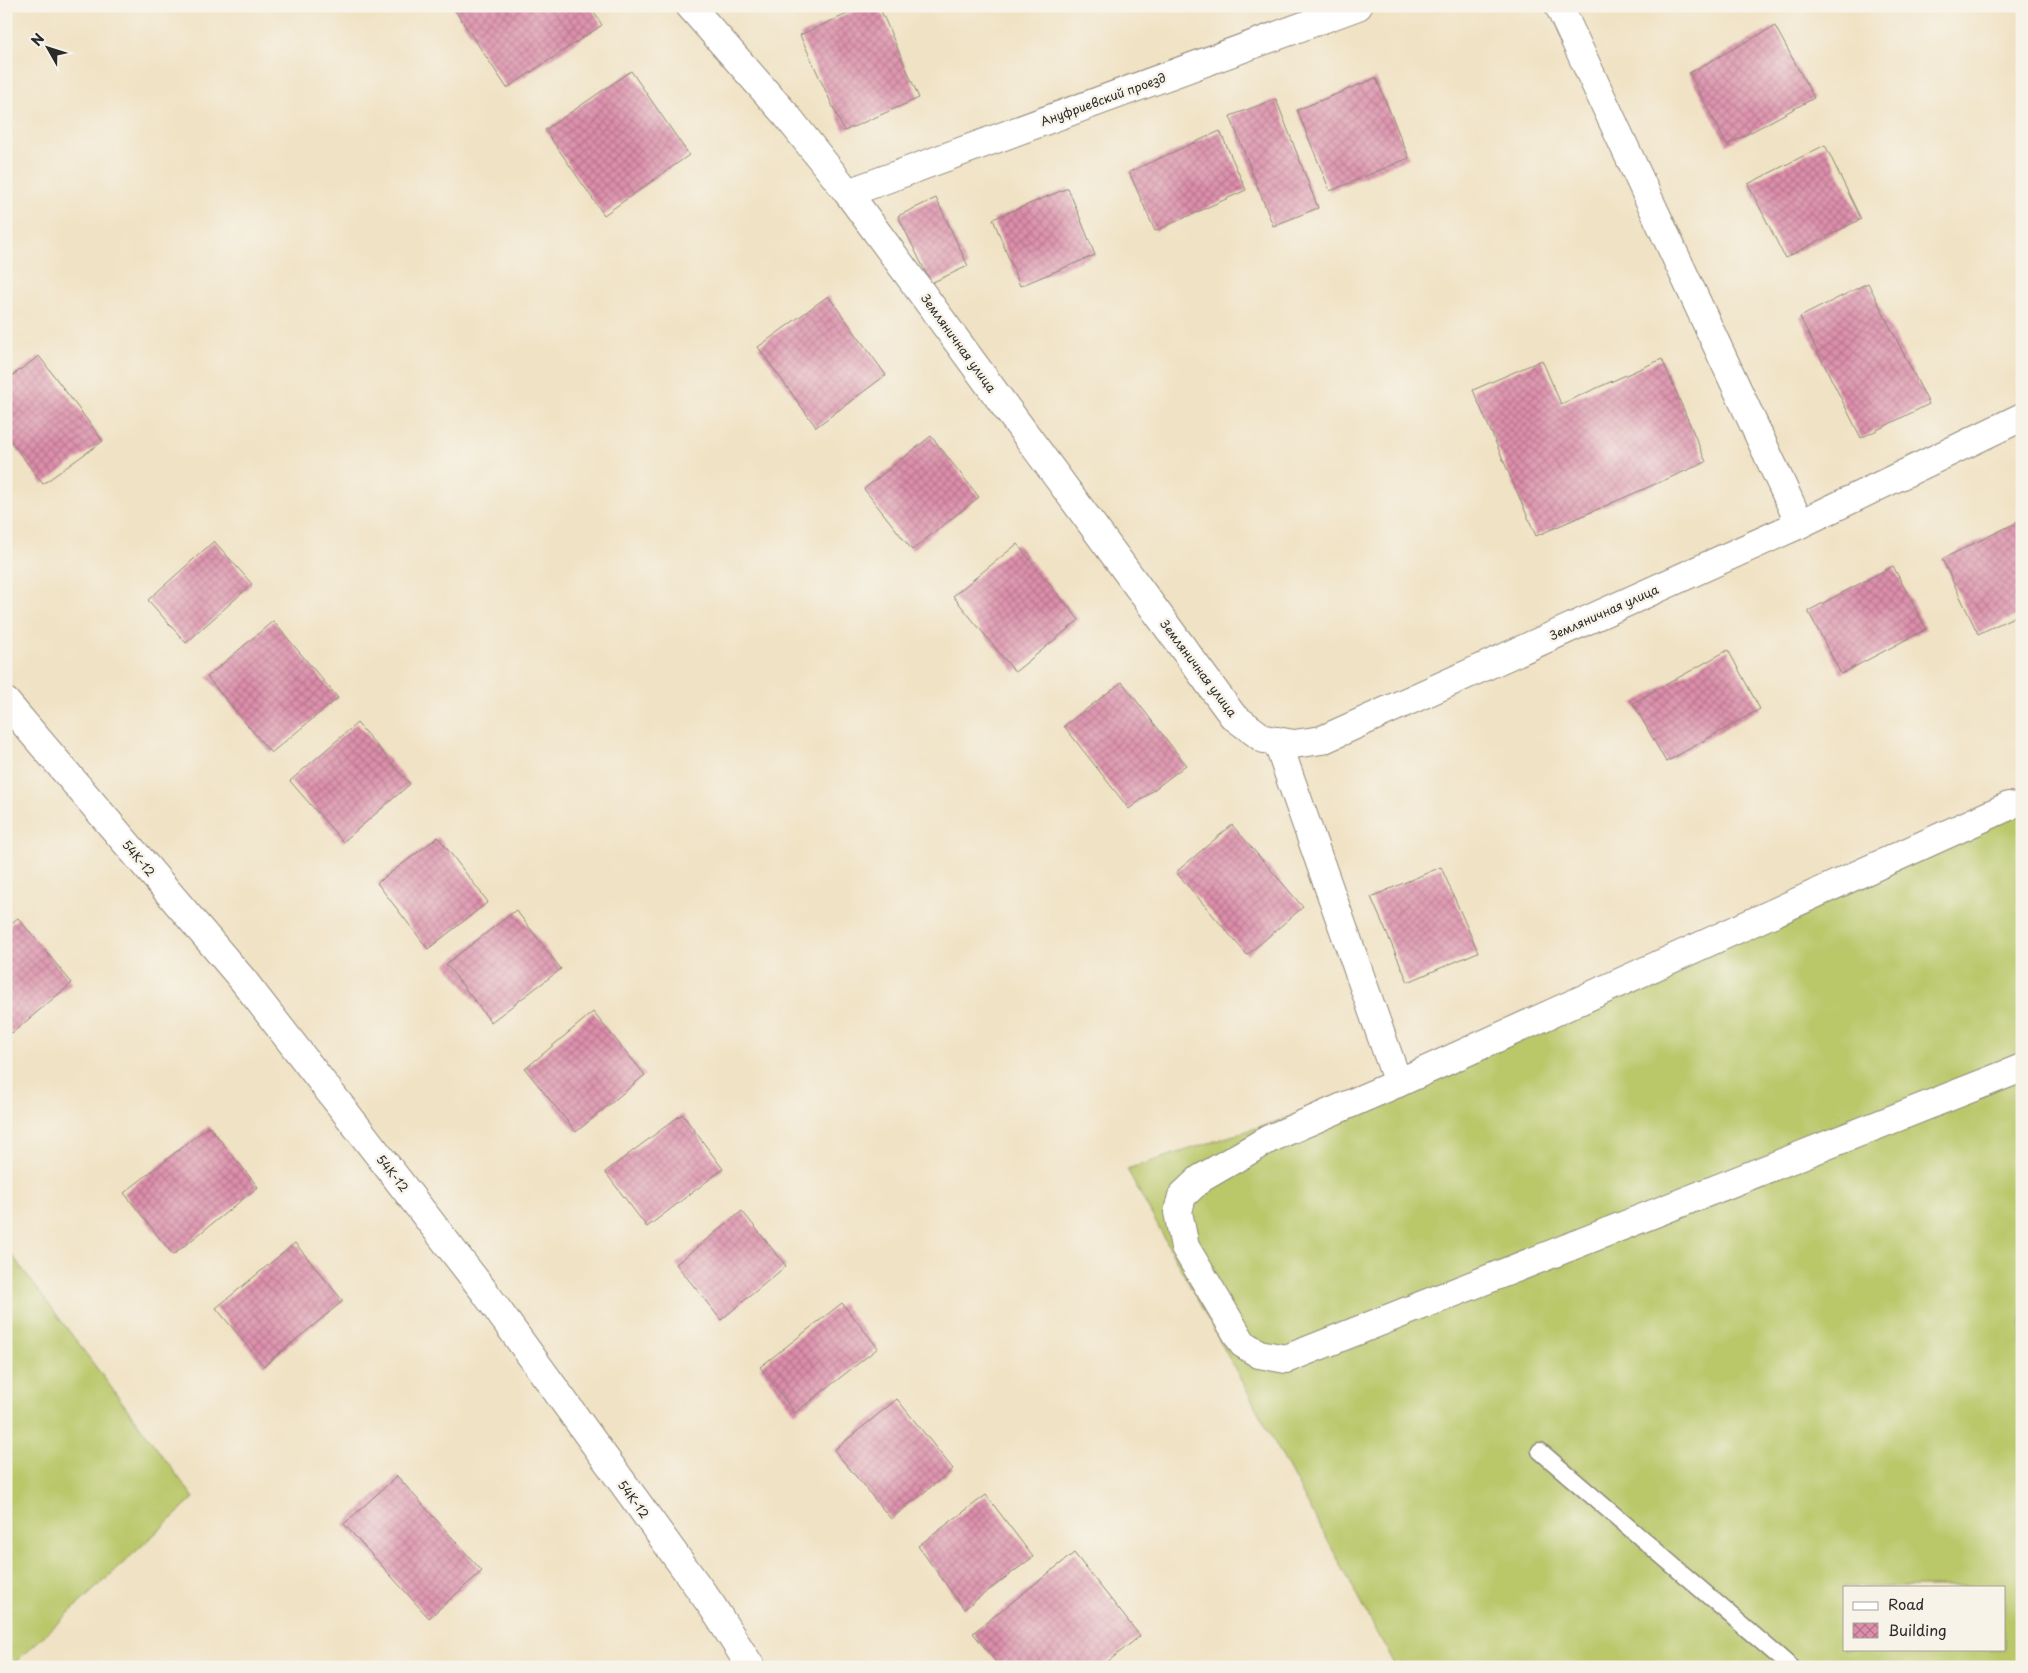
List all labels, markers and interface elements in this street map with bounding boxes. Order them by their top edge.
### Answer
north arrow [22,22,72,72]
text: N [26,29,49,50]
street label: Ануфриевский проезд [1038,68,1168,130]
street label: Земляничная улица [917,290,1001,396]
street label: Земляничная улица [1547,580,1662,644]
street label: Земляничная улица [1156,616,1242,721]
street label: 54K-12 [118,836,160,880]
street label: 54K-12 [373,1151,413,1195]
street label: 54K-12 [614,1476,654,1522]
legend [1843,1586,2006,1650]
text: Road [1888,1592,1924,1615]
text: Building [1888,1618,1947,1641]

